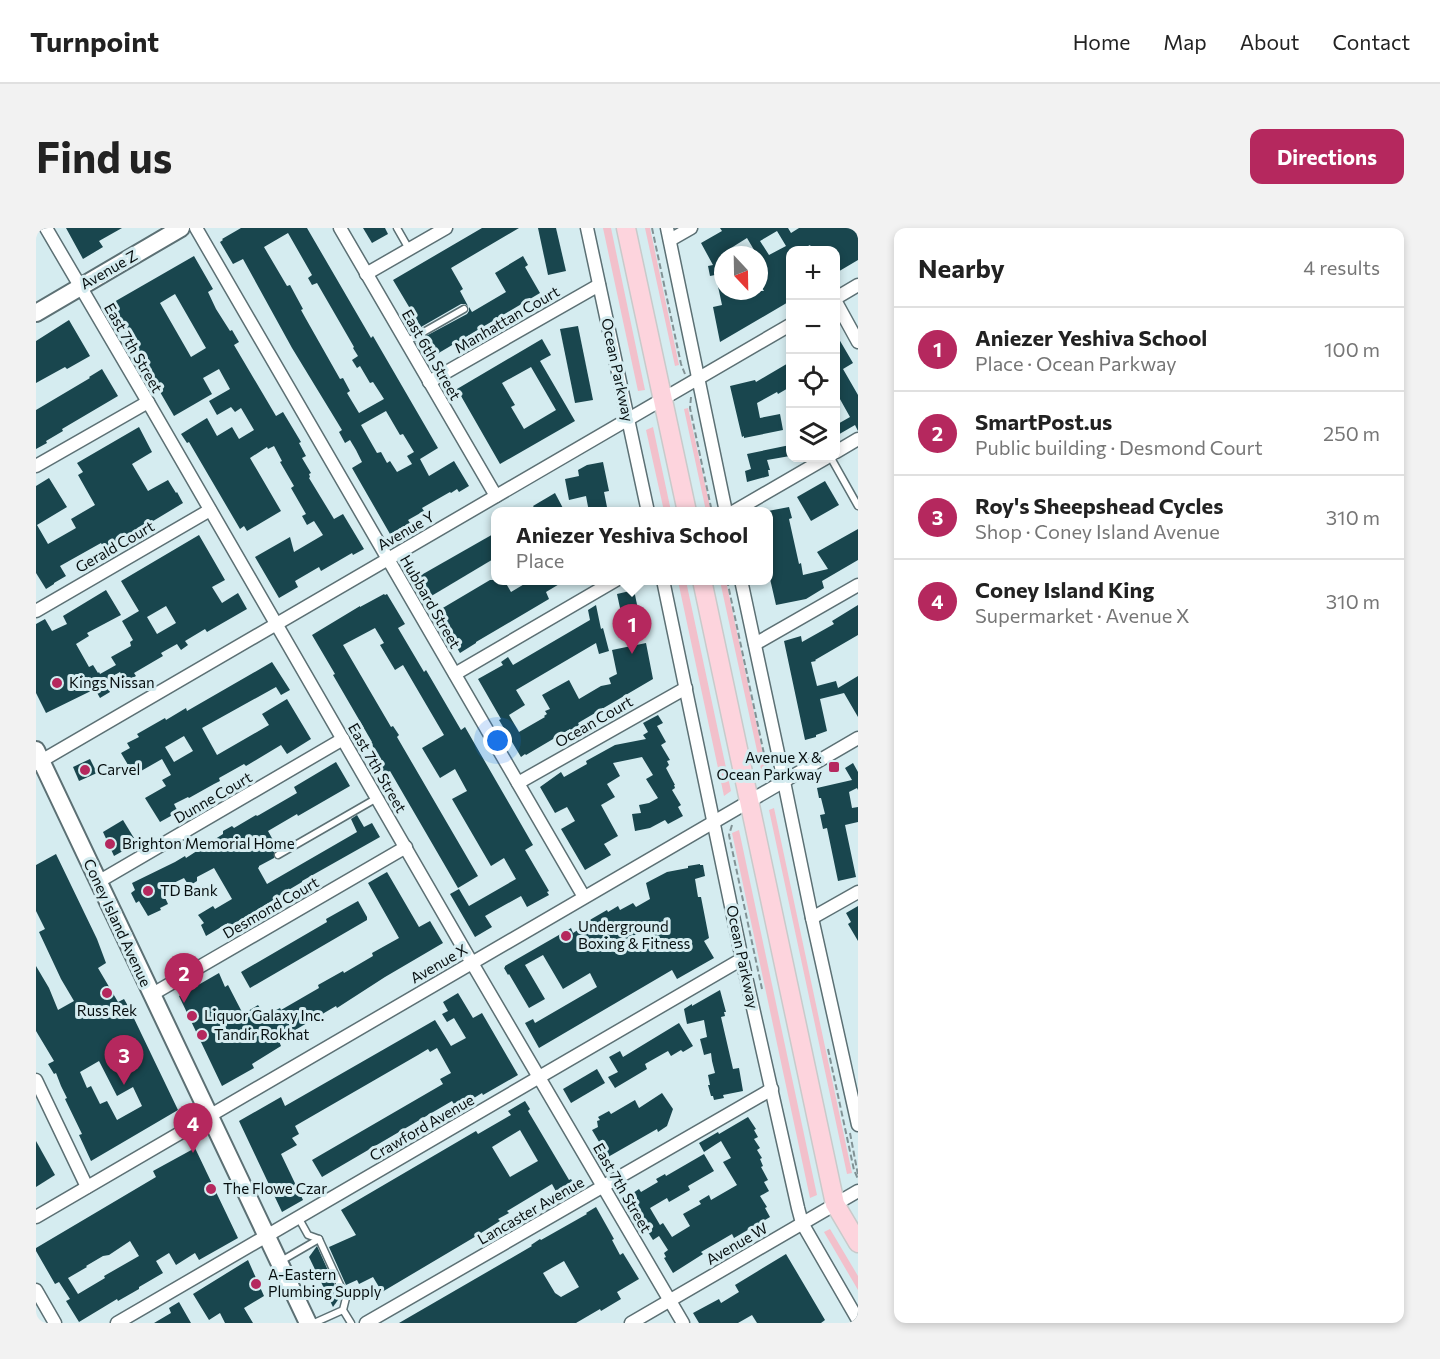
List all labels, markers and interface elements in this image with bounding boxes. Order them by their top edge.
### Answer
text: Turnpoint [30,24,159,58]
text: Home [1073,29,1130,54]
text: Map [1163,29,1207,54]
text: About [1240,29,1299,54]
text: Contact [1332,29,1410,54]
button: Directions [1250,129,1404,184]
text: Find us [36,130,172,182]
street label: Avenue Z [77,246,140,293]
north arrow [714,246,768,300]
map controls [786,246,840,462]
button: + [786,246,840,300]
text: Nearby [918,252,1005,283]
text: 4 results [1303,255,1380,279]
street label: Manhattan Court [451,282,562,357]
street label: East 7th Street [101,299,167,396]
button: − [786,300,840,354]
street label: East 6th Street [399,306,465,403]
street label: Ocean Parkway [598,316,638,424]
text: Aniezer Yeshiva School [975,324,1207,351]
text: 1 [933,337,942,361]
text: 100 m [1324,337,1380,361]
text: Place · Ocean Parkway [975,351,1177,375]
button: locate [786,354,840,408]
button: layers [786,408,840,462]
text: SmartPost.us [975,408,1112,435]
text: 2 [932,421,943,445]
text: 250 m [1323,421,1380,445]
text: Public building · Desmond Court [975,435,1263,459]
text: Roy's Sheepshead Cycles [975,492,1223,519]
text: 3 [932,505,943,529]
text: 310 m [1326,505,1380,529]
street label: Avenue Y [374,507,437,554]
popup [491,507,773,585]
street label: Gerald Court [72,516,157,576]
text: Shop · Coney Island Avenue [975,519,1220,543]
text: Aniezer Yeshiva School [516,521,748,548]
text: Place [516,548,564,572]
street label: Hubbard Street [397,552,465,651]
text: Coney Island King [975,576,1154,603]
text: 4 [931,589,944,613]
text: 310 m [1326,589,1380,613]
text: Supermarket · Avenue X [975,603,1190,627]
pin: 1 [612,604,652,654]
place label: Kings Nissan [69,673,155,691]
marker: Kings Nissan [50,676,64,690]
street label: Ocean Court [551,692,636,751]
street label: East 7th Street [345,719,411,816]
your location [483,726,512,755]
place label: Avenue X & Ocean Parkway [716,748,822,783]
place label: Carvel [97,760,140,778]
marker: Avenue X & Ocean Parkway [827,760,841,774]
marker: Carvel [78,763,92,777]
street label: Dunne Court [170,768,255,827]
place label: Brighton Memorial Home [122,834,295,852]
marker: Brighton Memorial Home [103,837,117,851]
street label: Coney Island Avenue [80,856,155,989]
street label: Desmond Court [219,872,322,942]
place label: TD Bank [160,881,218,899]
marker: TD Bank [141,884,155,898]
street label: Ocean Parkway [723,903,763,1011]
place label: Underground Boxing & Fitness [578,917,691,952]
marker: Underground Boxing & Fitness [559,929,573,943]
street label: Avenue X [407,940,470,987]
pin: 2 [164,954,204,1003]
marker: Russ Rek [100,986,114,1000]
place label: Russ Rek [77,1001,137,1019]
place label: Liquor Galaxy Inc. [204,1006,324,1024]
marker: Liquor Galaxy Inc. [185,1009,199,1023]
place label: Tandir Rokhat [214,1025,309,1043]
marker: Tandir Rokhat [195,1028,209,1042]
pin: 3 [104,1036,143,1085]
street label: Crawford Avenue [366,1090,477,1164]
pin: 4 [174,1104,212,1153]
street label: East 7th Street [590,1139,656,1236]
street label: Lancaster Avenue [474,1172,587,1248]
place label: The Flowe Czar [223,1179,327,1197]
marker: The Flowe Czar [204,1182,218,1196]
street label: Avenue W [702,1218,771,1268]
place label: A-Eastern Plumbing Supply [268,1265,382,1300]
marker: A-Eastern Plumbing Supply [249,1277,263,1291]

